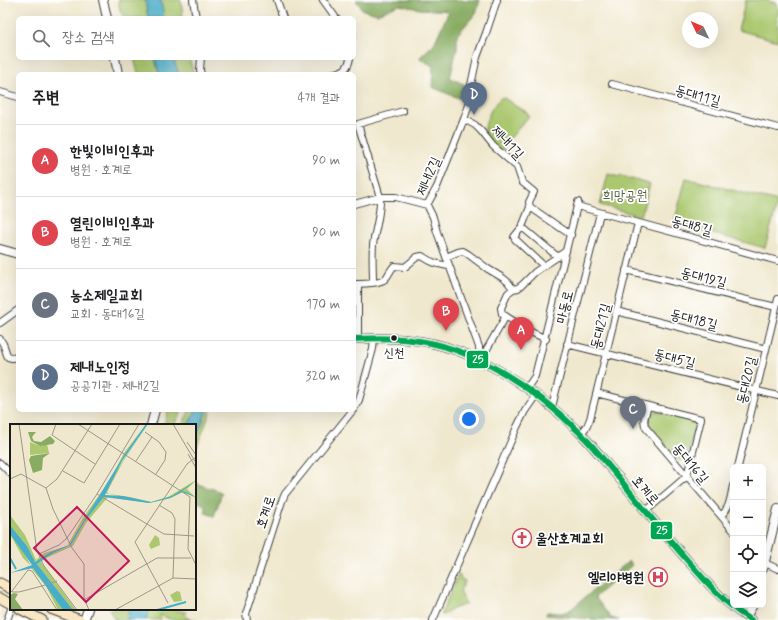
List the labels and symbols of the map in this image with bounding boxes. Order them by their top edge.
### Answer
north arrow [682,12,718,48]
street label: 동대11길 [673,81,723,111]
pin: D [461,82,487,115]
street label: 제내1길 [487,122,528,164]
street label: 제내2길 [412,154,446,199]
park label: 희망공원 [602,187,648,205]
street label: 동대8길 [669,212,715,240]
street label: 동대19길 [679,264,729,293]
street label: 마동로 [552,289,578,326]
pin: B [433,298,459,331]
street label: 동대21길 [587,301,616,351]
street label: 동대18길 [668,305,720,335]
pin: A [508,317,534,350]
marker: 신천 [389,333,399,343]
place label: 신천 [384,345,404,362]
street label: 동대5길 [652,345,698,373]
line badge: 25 [466,350,489,369]
text: 25 [472,353,484,367]
street label: 동대20길 [733,354,761,406]
pin: C [620,396,646,429]
your location [459,409,479,429]
inset map [10,424,196,610]
street label: 동대16길 [668,440,713,488]
street label: 호계로 [627,472,663,509]
street label: 호계로 [252,493,280,531]
line badge: 25 [650,521,673,540]
text: 25 [656,524,668,538]
church icon: 울산호계교회 [511,527,533,549]
place label: 울산호계교회 [536,530,604,548]
hospital icon: 엘리야병원 [647,566,669,588]
place label: 엘리야병원 [588,569,644,587]

